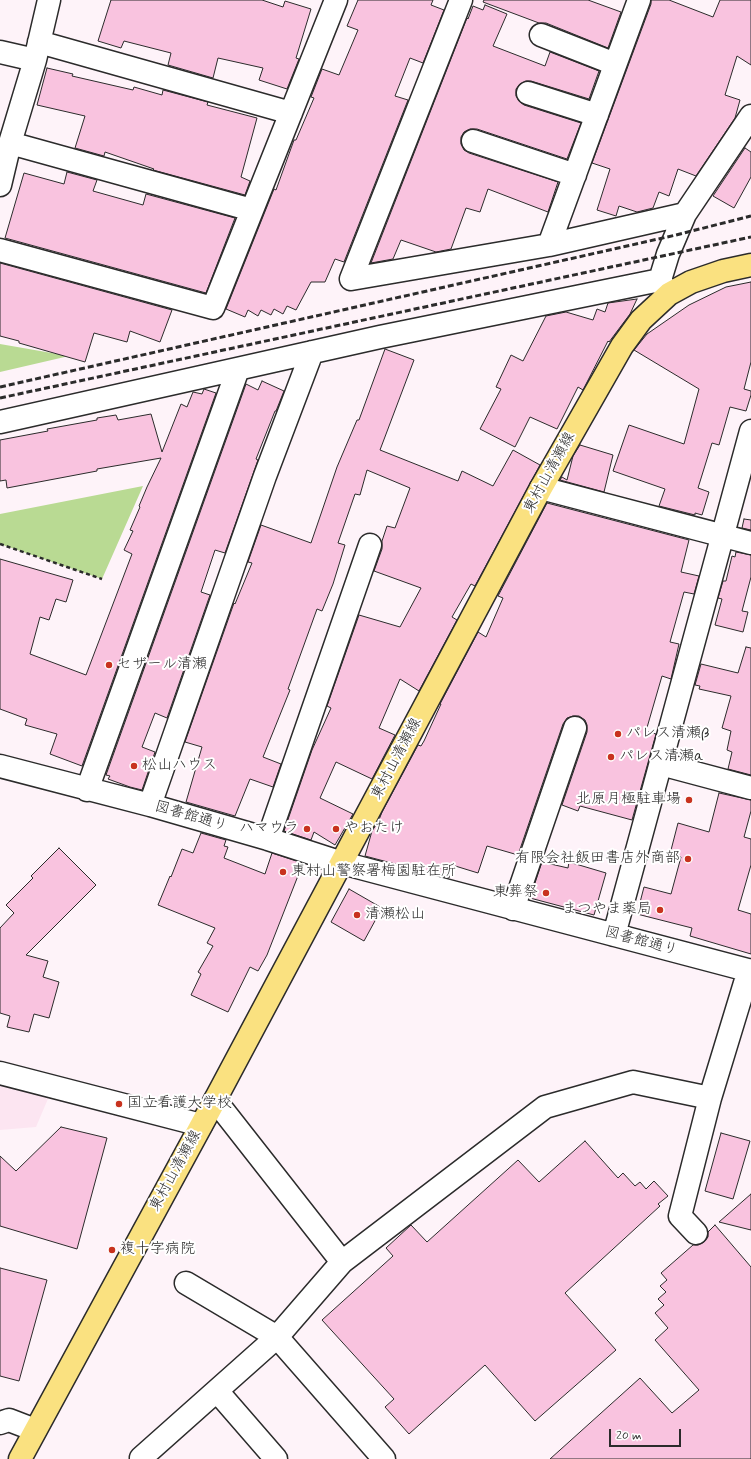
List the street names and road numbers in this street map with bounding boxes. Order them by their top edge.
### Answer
street label: 東村山清瀬線 [520,429,580,517]
street label: 東村山清瀬線 [368,715,426,803]
street label: 図書館通り [152,798,230,836]
street label: 図書館通り [602,924,680,960]
street label: 東村山清瀬線 [146,1127,206,1215]

